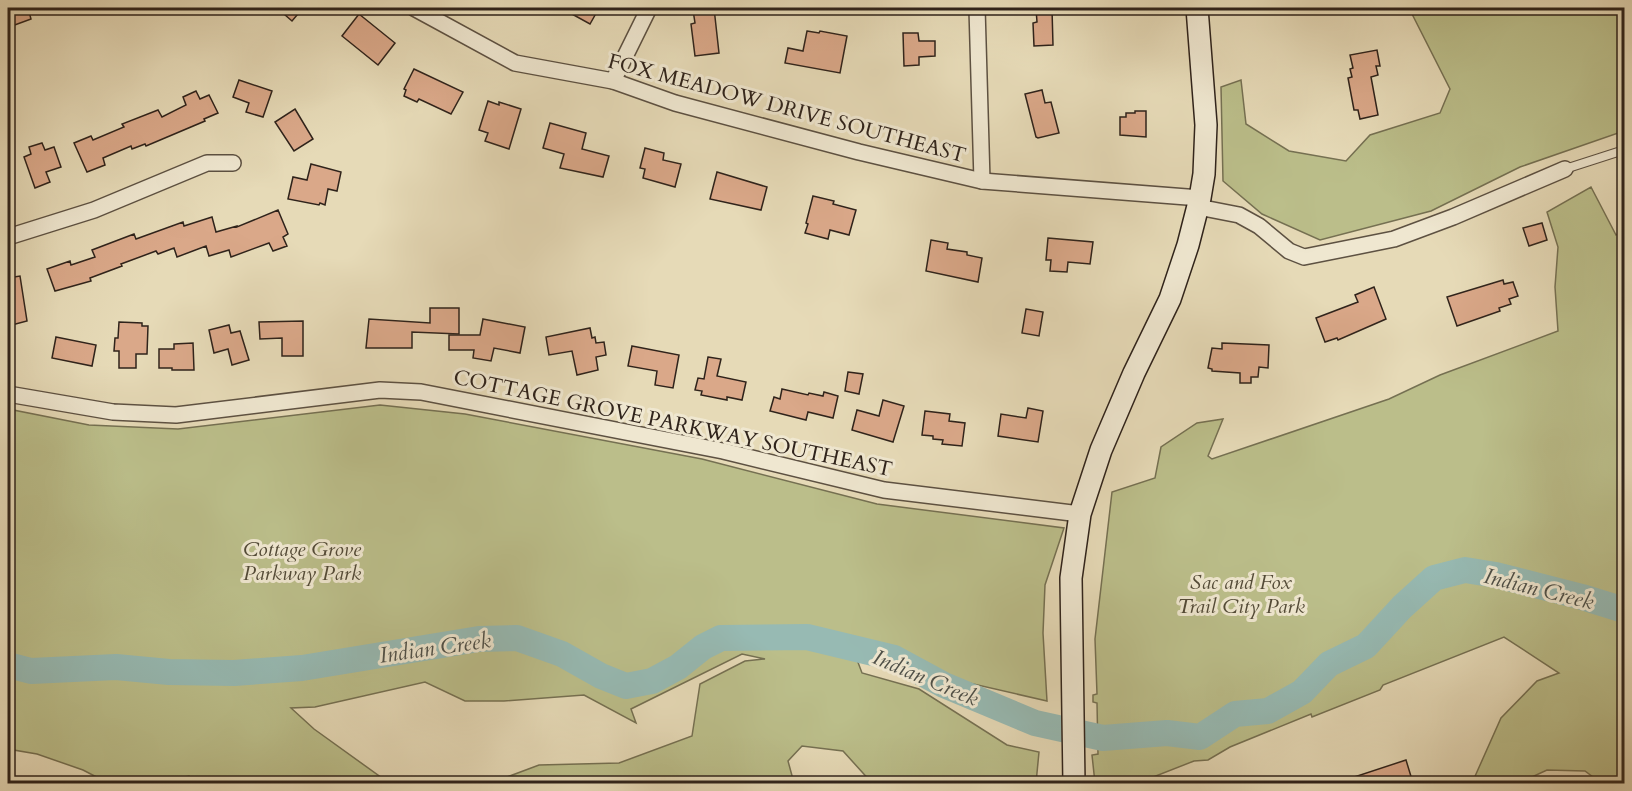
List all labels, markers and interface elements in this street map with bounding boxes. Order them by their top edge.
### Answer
street label: FOX MEADOW DRIVE SOUTHEAST [605,47,969,170]
street label: COTTAGE GROVE PARKWAY SOUTHEAST [451,363,895,484]
park label: Cottage Grove Parkway Park [243,535,362,588]
water label: Indian Creek [1481,561,1597,617]
park label: Sac and Fox Trail City Park [1177,568,1305,621]
water label: Indian Creek [378,625,493,671]
water label: Indian Creek [868,642,983,714]

